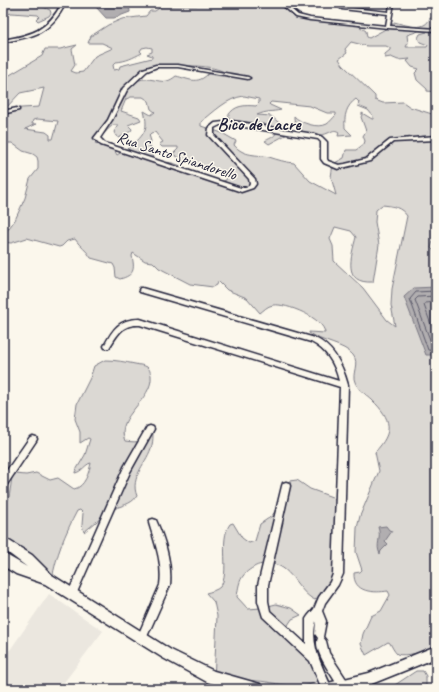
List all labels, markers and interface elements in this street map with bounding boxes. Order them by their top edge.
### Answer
district label: Bico de Lacre [217,113,303,135]
street label: Rua Santo Spiandorello [114,127,240,185]

